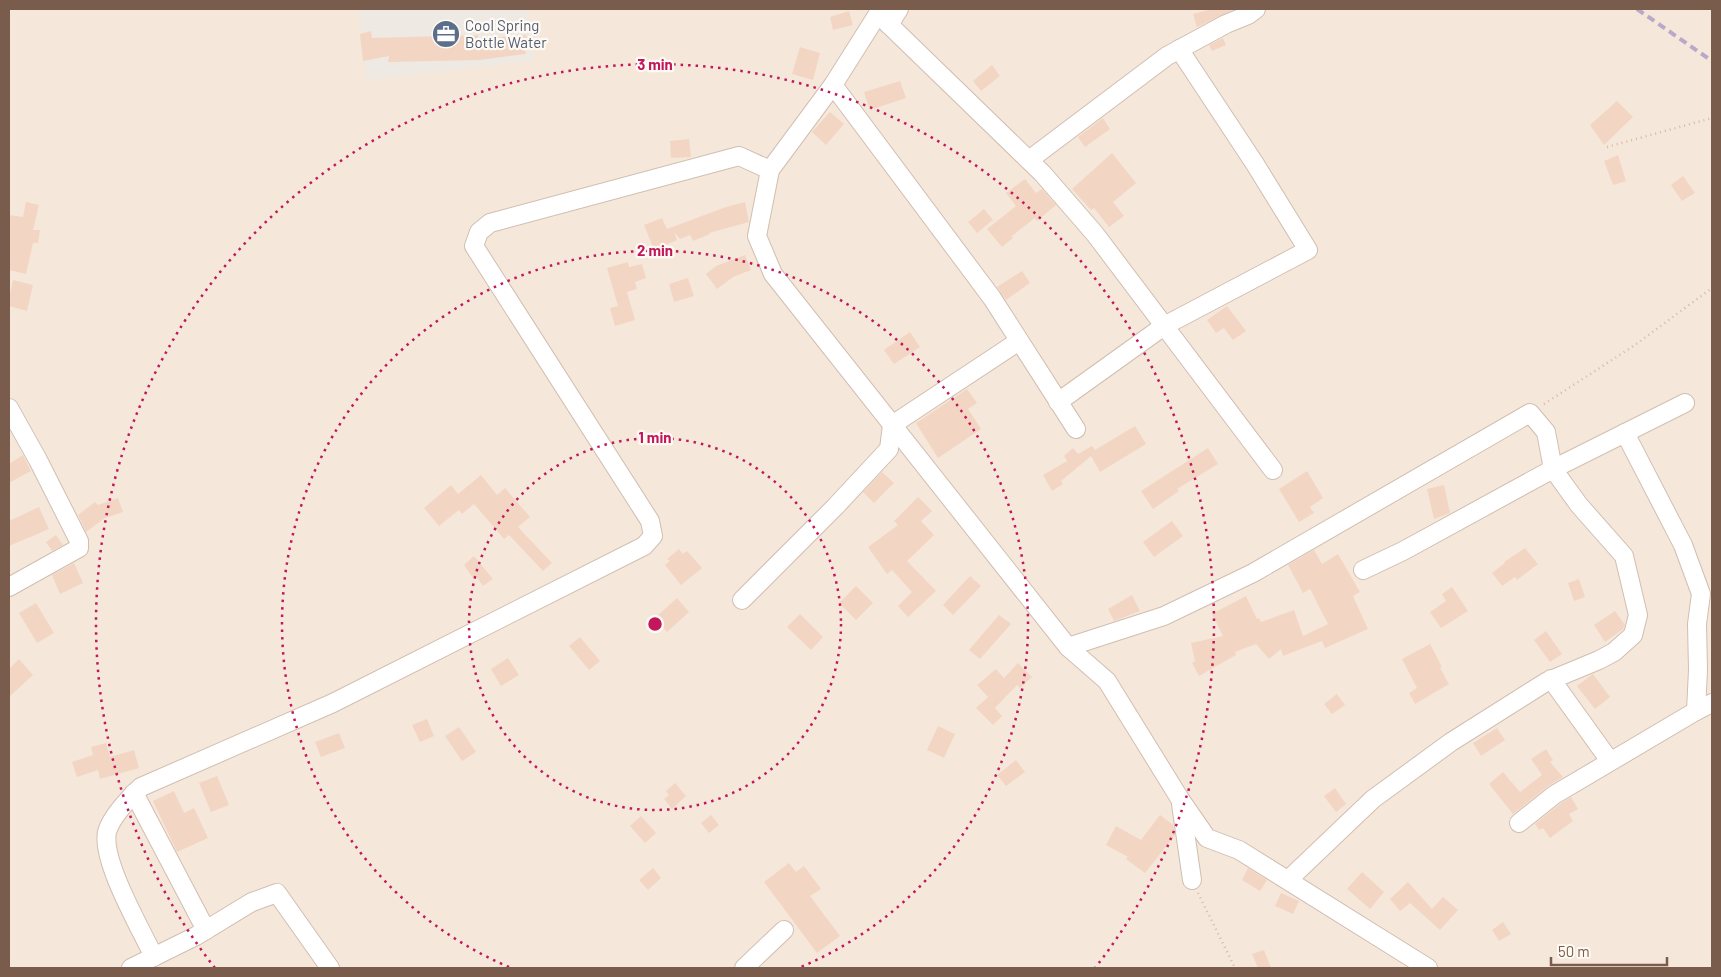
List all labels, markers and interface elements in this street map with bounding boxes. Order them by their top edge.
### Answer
place label: Cool Spring Bottle Water [465,16,547,51]
office icon: Cool Spring Bottle Water [431,19,461,49]
text: 3 min [637,55,673,73]
text: 2 min [637,241,673,259]
text: 1 min [639,428,671,446]
centre of rings [646,615,664,633]
scale bar [1551,934,1667,966]
text: 50 m [1558,942,1590,960]

